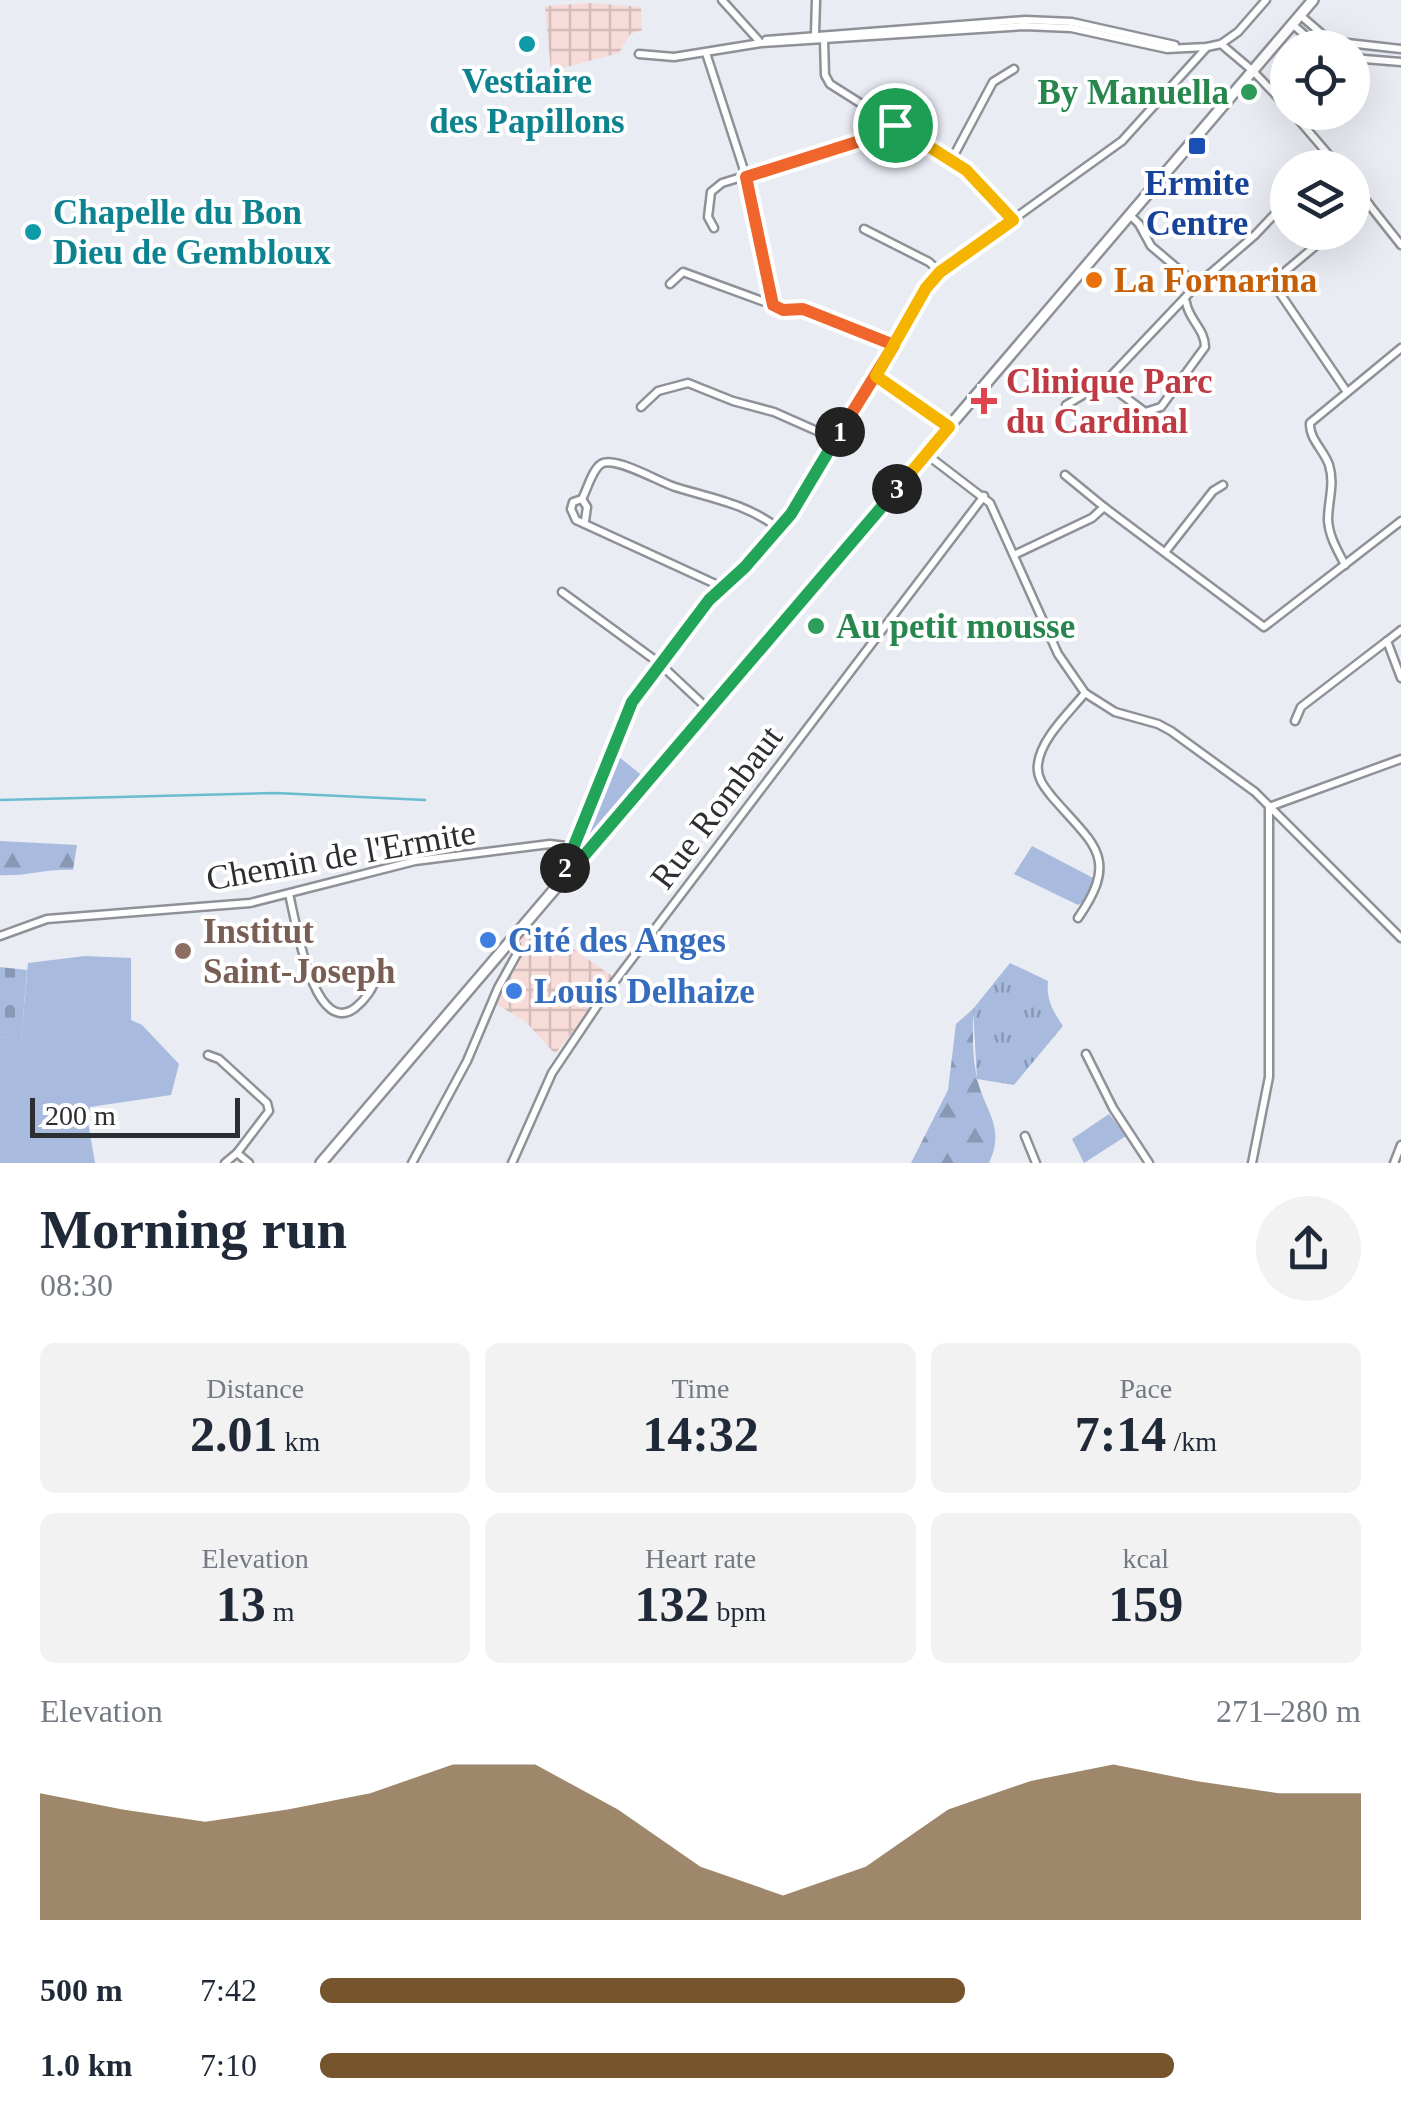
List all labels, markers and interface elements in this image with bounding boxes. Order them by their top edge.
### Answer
map controls [1270,30,1370,250]
button: locate [1270,30,1370,130]
marker: Vestiaire des Papillons [516,33,538,55]
place label: Vestiaire des Papillons [429,62,625,141]
place label: By Manuella [1037,73,1229,112]
marker: By Manuella [1238,81,1260,103]
pin [853,83,938,168]
icon: arrive [868,98,923,153]
marker: Ermite Centre [1186,135,1208,157]
button: layers [1270,150,1370,250]
place label: Ermite Centre [1145,164,1249,243]
place label: Chapelle du Bon Dieu de Gembloux [53,193,332,272]
marker: Chapelle du Bon Dieu de Gembloux [22,221,44,243]
place label: La Fornarina [1114,261,1317,300]
marker: La Fornarina [1083,269,1105,291]
place label: Clinique Parc du Cardinal [1006,362,1212,441]
marker: Clinique Parc du Cardinal [971,388,997,414]
pin: 1 [815,407,865,457]
text: 1 [833,416,847,447]
pin: 3 [872,464,922,514]
text: 3 [890,473,904,504]
place label: Au petit mousse [836,607,1075,646]
marker: Au petit mousse [805,615,827,637]
street label: Rue Rombaut [643,718,790,896]
street label: Chemin de l'Ermite [203,813,479,898]
pin: 2 [540,843,590,893]
text: 2 [558,852,572,883]
place label: Institut Saint-Joseph [203,912,396,991]
place label: Cité des Anges [508,921,726,960]
marker: Cité des Anges [477,929,499,951]
marker: Institut Saint-Joseph [172,940,194,962]
place label: Louis Delhaize [534,972,755,1011]
marker: Louis Delhaize [503,980,525,1002]
scale bar [30,1093,240,1138]
text: 200 m [45,1100,116,1131]
button: share [1256,1196,1361,1301]
text: Morning run [40,1199,347,1260]
text: 08:30 [40,1267,113,1303]
text: Distance [206,1373,304,1404]
text: Time [671,1373,730,1404]
text: Pace [1119,1373,1172,1404]
text: 2.01 [190,1406,278,1462]
text: 14:32 [642,1406,759,1462]
text: 7:14 [1075,1406,1166,1462]
text: km [278,1426,320,1457]
text: /km [1166,1426,1217,1457]
text: Elevation [202,1543,309,1574]
text: Heart rate [645,1543,756,1574]
text: kcal [1123,1543,1169,1574]
text: 13 [216,1576,266,1632]
text: 132 [635,1576,710,1632]
text: 159 [1108,1576,1183,1632]
text: m [266,1596,295,1627]
text: bpm [710,1596,766,1627]
text: Elevation [40,1693,163,1729]
text: 271–280 m [1216,1693,1361,1729]
text: 500 m [40,1972,123,2008]
text: 7:42 [200,1972,257,2008]
text: 1.0 km [40,2047,132,2083]
text: 7:10 [200,2047,257,2083]

